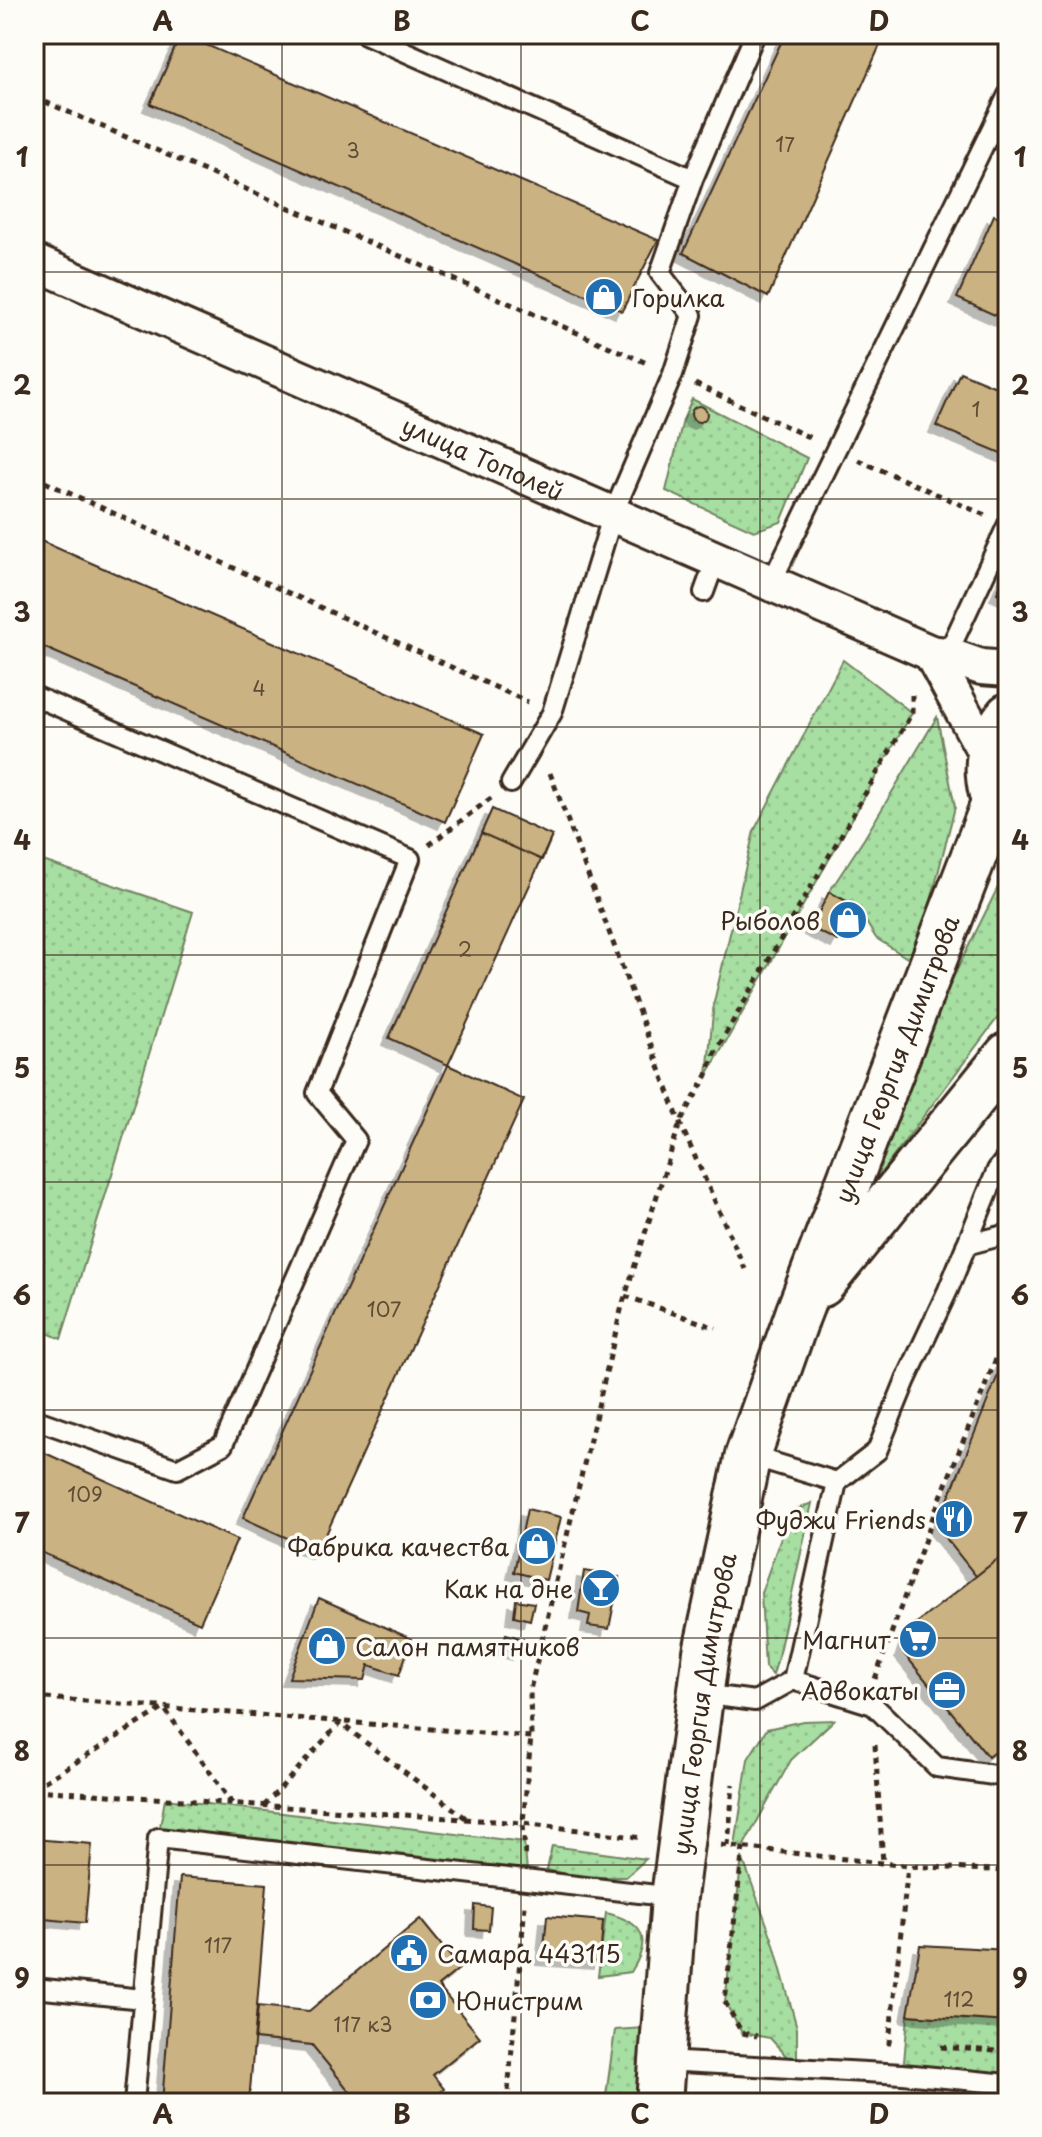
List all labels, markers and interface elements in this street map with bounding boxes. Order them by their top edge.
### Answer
text: A [153,1,173,40]
text: B [393,1,411,40]
text: C [630,1,650,40]
text: D [869,1,889,40]
house number: 17 [775,129,795,159]
house number: 3 [346,135,360,165]
text: 1 [16,137,28,176]
text: 1 [1014,137,1026,176]
shop icon: Горилка [583,276,625,318]
place label: Горилка [632,279,725,315]
text: 2 [13,365,31,404]
text: 2 [1011,365,1029,404]
house number: 1 [972,394,980,424]
street label: улица Тополей [397,407,570,509]
text: 3 [13,592,31,631]
text: 3 [1011,592,1029,631]
house number: 4 [252,673,266,703]
text: 4 [13,820,31,859]
text: 4 [1011,820,1029,859]
shop icon: Рыболов [827,899,869,941]
place label: Рыболов [720,902,820,938]
street label: улица Георгия Димитрова [824,910,968,1208]
house number: 2 [458,934,472,964]
text: 5 [14,1048,30,1087]
text: 5 [1012,1048,1028,1087]
text: 6 [13,1275,31,1314]
text: 6 [1011,1275,1029,1314]
house number: 107 [367,1294,401,1324]
house number: 109 [67,1479,103,1509]
restaurant icon: Фуджи Friends [933,1498,975,1540]
place label: Фуджи Friends [756,1501,926,1537]
text: 7 [15,1503,30,1542]
text: 7 [1013,1503,1028,1542]
shop icon: Фабрика качества [516,1525,558,1567]
place label: Фабрика качества [287,1528,509,1564]
street label: улица Георгия Димитрова [662,1549,745,1857]
bar icon: Как на дне [580,1567,622,1609]
place label: Как на дне [444,1570,573,1606]
supermarket icon: Магнит [897,1618,939,1660]
place label: Магнит [802,1621,891,1657]
shop icon: Салон памятников [306,1625,348,1667]
place label: Салон памятников [355,1628,580,1664]
office icon: Адвокаты [926,1669,968,1711]
place label: Адвокаты [801,1672,919,1708]
text: 8 [14,1731,30,1770]
text: 8 [1012,1731,1028,1770]
house number: 117 [204,1930,232,1960]
public building icon: Самара 443115 [388,1932,430,1974]
place label: Самара 443115 [437,1935,621,1971]
text: 9 [14,1958,30,1997]
text: 9 [1012,1958,1028,1997]
bank icon: Юнистрим [407,1979,449,2021]
place label: Юнистрим [456,1982,584,2018]
house number: 112 [944,1984,974,2014]
house number: 117 к3 [334,2009,392,2039]
text: A [153,2094,173,2133]
text: B [393,2094,411,2133]
text: C [630,2094,650,2133]
text: D [869,2094,889,2133]

